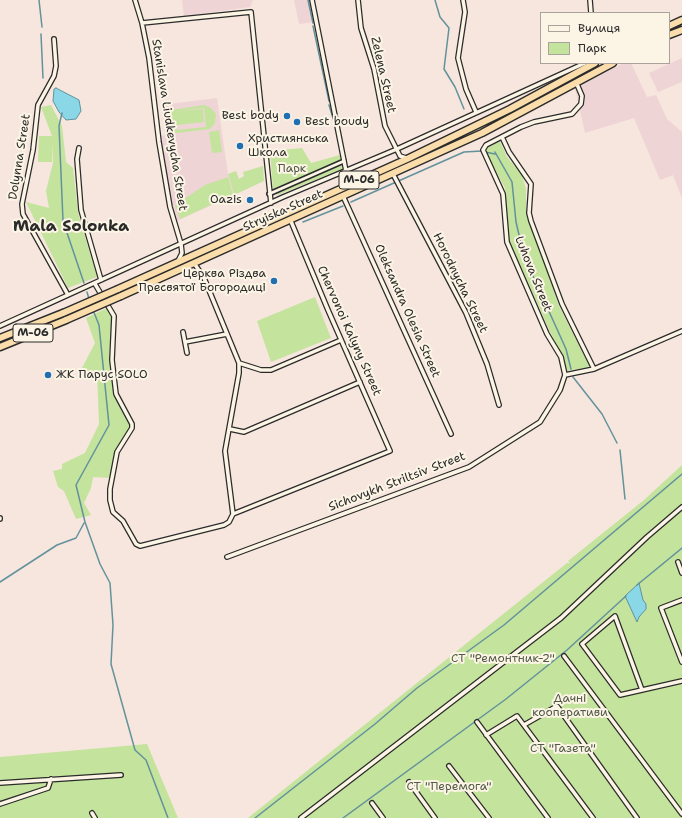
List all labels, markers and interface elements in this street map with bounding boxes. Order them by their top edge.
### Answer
legend [540,12,670,64]
text: Вулиця [578,20,620,36]
street label: Zelena Street [367,35,399,115]
street label: Stanislava Liudkevycha Street [148,38,190,212]
text: Парк [578,40,606,56]
place label: Best body [222,109,279,123]
marker: Best body [282,111,292,121]
street label: Dolynna Street [6,113,34,201]
place label: Best boudy [305,115,369,129]
marker: Best boudy [292,117,302,127]
place label: Християнська Школа [248,132,329,160]
marker: Християнська Школа [235,141,245,151]
park label: Парк [278,162,306,176]
road number: М-06 [339,171,379,189]
street label: Stryiska Street [241,187,325,235]
place label: Oazis [210,193,242,207]
marker: Oazis [245,195,255,205]
district label: Mala Solonka [13,217,129,237]
street label: Horodnycha Street [429,231,491,335]
street label: Luhova Street [511,234,555,314]
street label: Oleksandra Olesia Street [371,242,443,380]
street label: Chervonoi Kalyny Street [314,264,384,398]
place label: Церква Різдва Пресвятої Богородиці [139,267,266,295]
marker: Церква Різдва Пресвятої Богородиці [269,276,279,286]
road number: М-06 [13,324,53,342]
place label: ЖК Парус SOLO [56,368,148,382]
marker: ЖК Парус SOLO [43,370,53,380]
street label: Sichovykh Striltsiv Street [326,449,468,515]
park label: СТ "Ремонтник-2" [451,652,555,666]
park label: Дачні кооперативи [532,692,608,720]
park label: СТ "Газета" [530,742,596,756]
park label: СТ "Перемога" [406,780,492,794]

